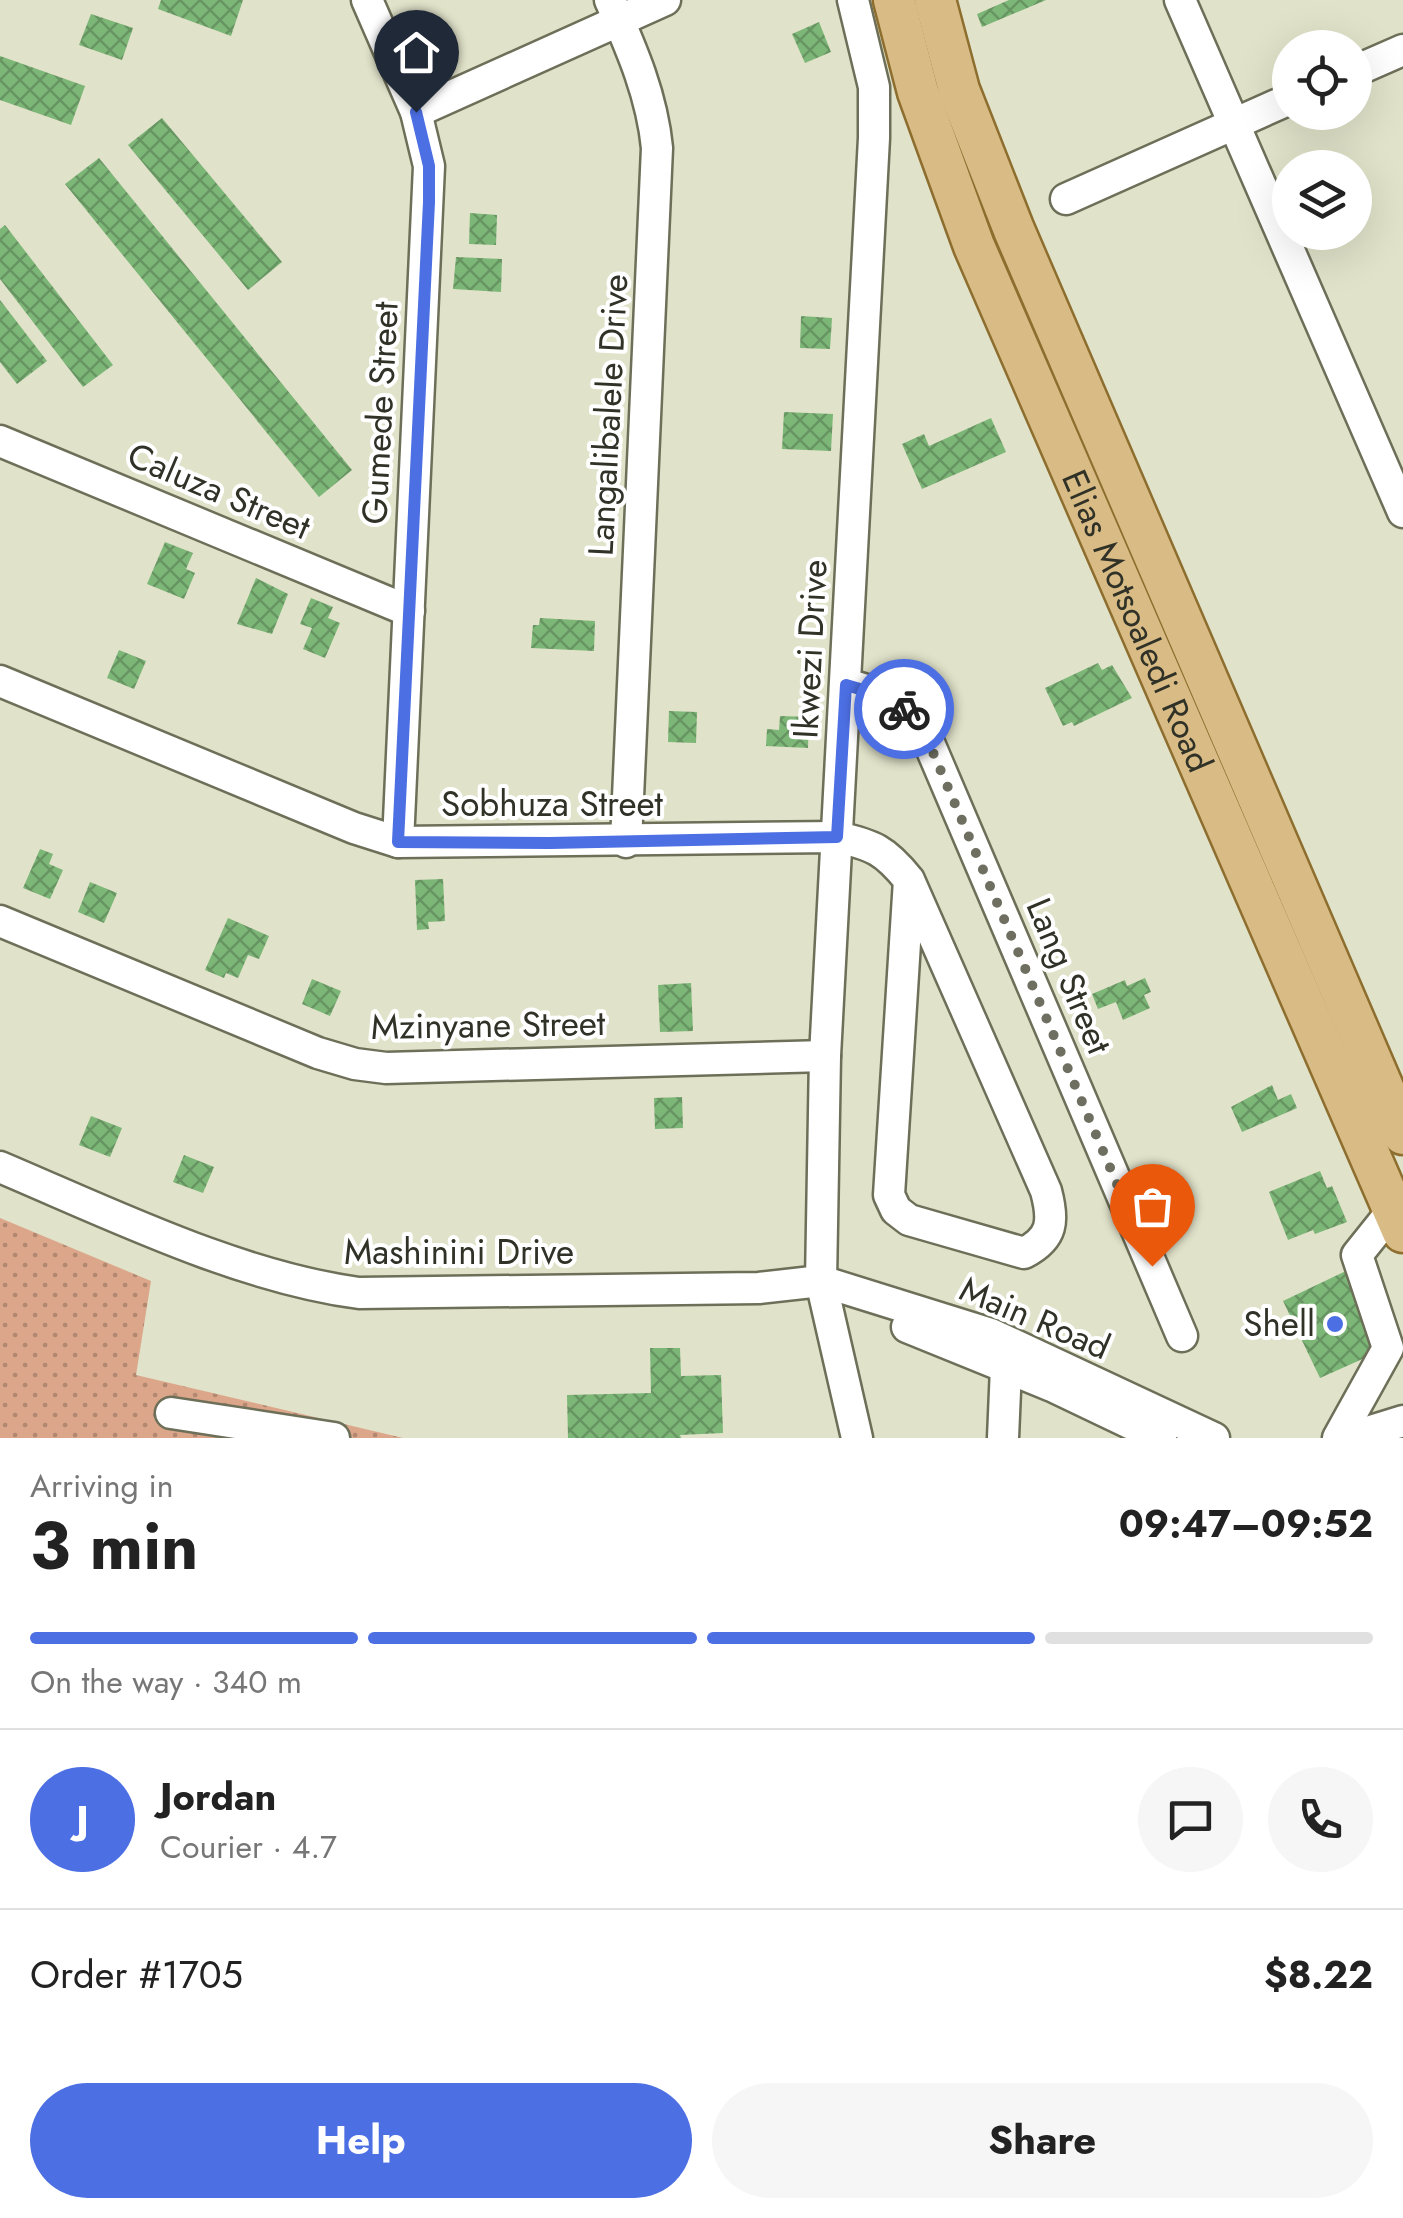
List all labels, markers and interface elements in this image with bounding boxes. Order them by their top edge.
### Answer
pin [374,10,459,113]
icon: home [389,25,444,80]
map controls [1272,30,1372,250]
button: locate [1272,30,1372,130]
button: layers [1272,150,1372,250]
street label: Langalibalele Drive [576,273,640,557]
street label: Gumede Street [349,300,411,526]
street label: Caluza Street [120,430,319,552]
street label: Elias Motsoaledi Road [1049,462,1225,780]
street label: Ikwezi Drive [780,558,840,740]
courier [854,659,954,759]
icon: bike [877,682,932,737]
street label: Sobhuza Street [441,779,664,829]
street label: Lang Street [1014,890,1124,1062]
street label: Mzinyane Street [370,998,606,1052]
pin [1110,1164,1195,1267]
icon: bag [1125,1179,1180,1234]
street label: Mashinini Drive [344,1227,574,1277]
street label: Main Road [952,1264,1118,1372]
place label: Shell [1243,1299,1315,1349]
marker: Shell [1324,1313,1346,1335]
text: Arriving in [30,1463,174,1509]
text: 09:47–09:52 [1119,1496,1373,1551]
text: 3 min [30,1499,198,1593]
text: On the way · 340 m [30,1659,302,1705]
button: chat [1138,1767,1243,1872]
button: phone [1268,1767,1373,1872]
text: Jordan [160,1769,276,1824]
text: J [76,1792,89,1847]
text: Courier · 4.7 [160,1824,337,1870]
text: Order #1705 [30,1947,243,2002]
text: $8.22 [1264,1947,1373,2002]
button: Help [30,2083,692,2198]
button: Share [712,2083,1373,2198]

